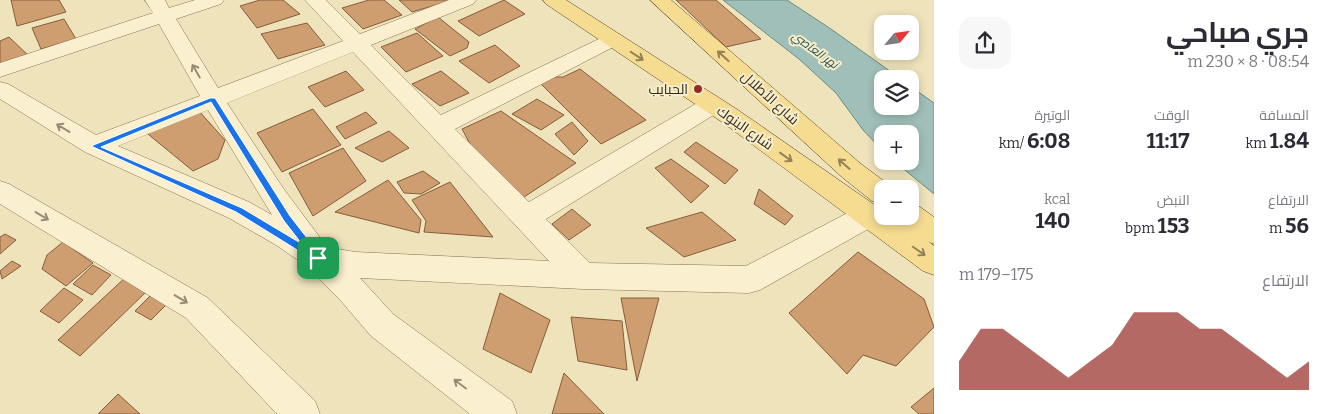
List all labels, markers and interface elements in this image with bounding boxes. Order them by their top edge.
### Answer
north arrow [874,15,919,60]
map controls [874,15,919,225]
text: جري صباحي [1166,16,1309,49]
button: share [959,17,1011,69]
water label: نهر العاصي [788,29,842,74]
one-way arrow [716,50,729,62]
one-way arrow [630,51,644,61]
text: 08:54 · 8 × 230 m [1187,52,1309,71]
one-way arrow [191,63,201,78]
street label: شارع الأطلال [738,68,802,128]
button: layers [874,70,919,115]
place label: الحبايب [649,81,688,98]
marker: الحبايب [692,83,704,95]
street label: شارع البنوك [714,102,776,154]
text: الوتيرة [1034,107,1070,124]
text: الوقت [1154,107,1190,124]
text: المسافة [1259,107,1309,124]
one-way arrow [57,122,71,132]
button: + [874,125,919,170]
text: 6:08 [1027,128,1070,154]
text: 11:17 [1146,128,1190,154]
text: 1.84 [1269,128,1309,154]
text: /km [999,135,1027,152]
text: km [1246,135,1269,152]
one-way arrow [779,152,793,162]
one-way arrow [838,158,851,170]
button: − [874,180,919,225]
text: kcal [1044,191,1070,208]
text: النبض [1157,192,1190,209]
text: الارتفاع [1268,192,1309,209]
text: 140 [1035,208,1070,234]
one-way arrow [34,211,48,221]
text: 153 [1158,213,1190,239]
text: 56 [1285,213,1309,239]
text: bpm [1125,220,1158,237]
text: m [1269,220,1285,237]
pin [297,237,339,279]
icon: arrive [304,244,332,272]
one-way arrow [912,246,926,256]
text: 175–179 m [959,265,1034,284]
text: الارتفاع [1262,271,1309,290]
one-way arrow [174,294,188,304]
one-way arrow [454,379,467,390]

